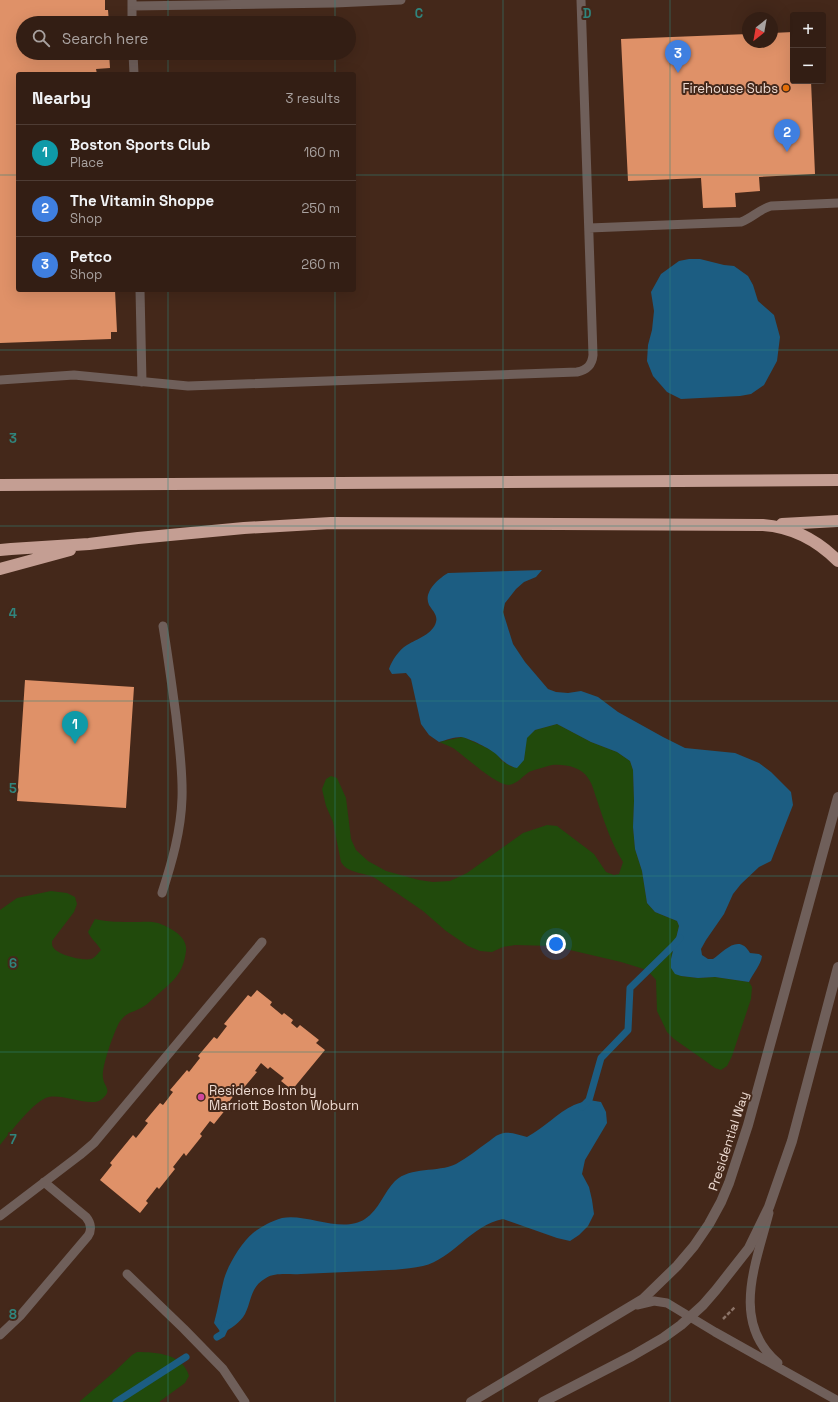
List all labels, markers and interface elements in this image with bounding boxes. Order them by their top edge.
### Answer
text: C [415,5,423,22]
text: D [583,5,592,22]
north arrow [742,12,778,48]
map controls [790,12,826,84]
button: + [790,12,826,48]
search box [16,16,356,60]
icon: search [30,27,52,49]
text: Search here [62,29,148,48]
pin: 3 [665,40,691,73]
button: − [790,48,826,84]
place label: Firehouse Subs [682,80,778,97]
marker: Firehouse Subs [781,83,791,93]
text: Nearby [32,87,91,109]
text: 3 results [286,90,340,107]
pin: 2 [774,119,800,152]
text: Boston Sports Club [70,135,210,154]
text: 1 [42,144,48,161]
text: 160 m [304,144,340,161]
text: Place [70,154,104,171]
text: The Vitamin Shoppe [70,191,214,210]
text: 2 [41,200,49,217]
text: 250 m [302,200,340,217]
text: Shop [70,210,102,227]
text: Petco [70,247,112,266]
text: 3 [41,256,49,273]
text: 260 m [301,256,340,273]
text: Shop [70,266,102,283]
text: 3 [9,430,17,447]
text: 4 [9,605,17,622]
pin: 1 [62,711,88,744]
text: 5 [9,780,17,797]
your location [546,934,566,954]
text: 6 [9,955,17,972]
place label: Residence Inn by Marriott Boston Woburn [209,1082,359,1114]
street label: Presidential Way [704,1089,753,1193]
marker: Residence Inn by Marriott Boston Woburn [196,1092,206,1102]
text: 7 [9,1131,17,1148]
text: 8 [9,1306,17,1323]

